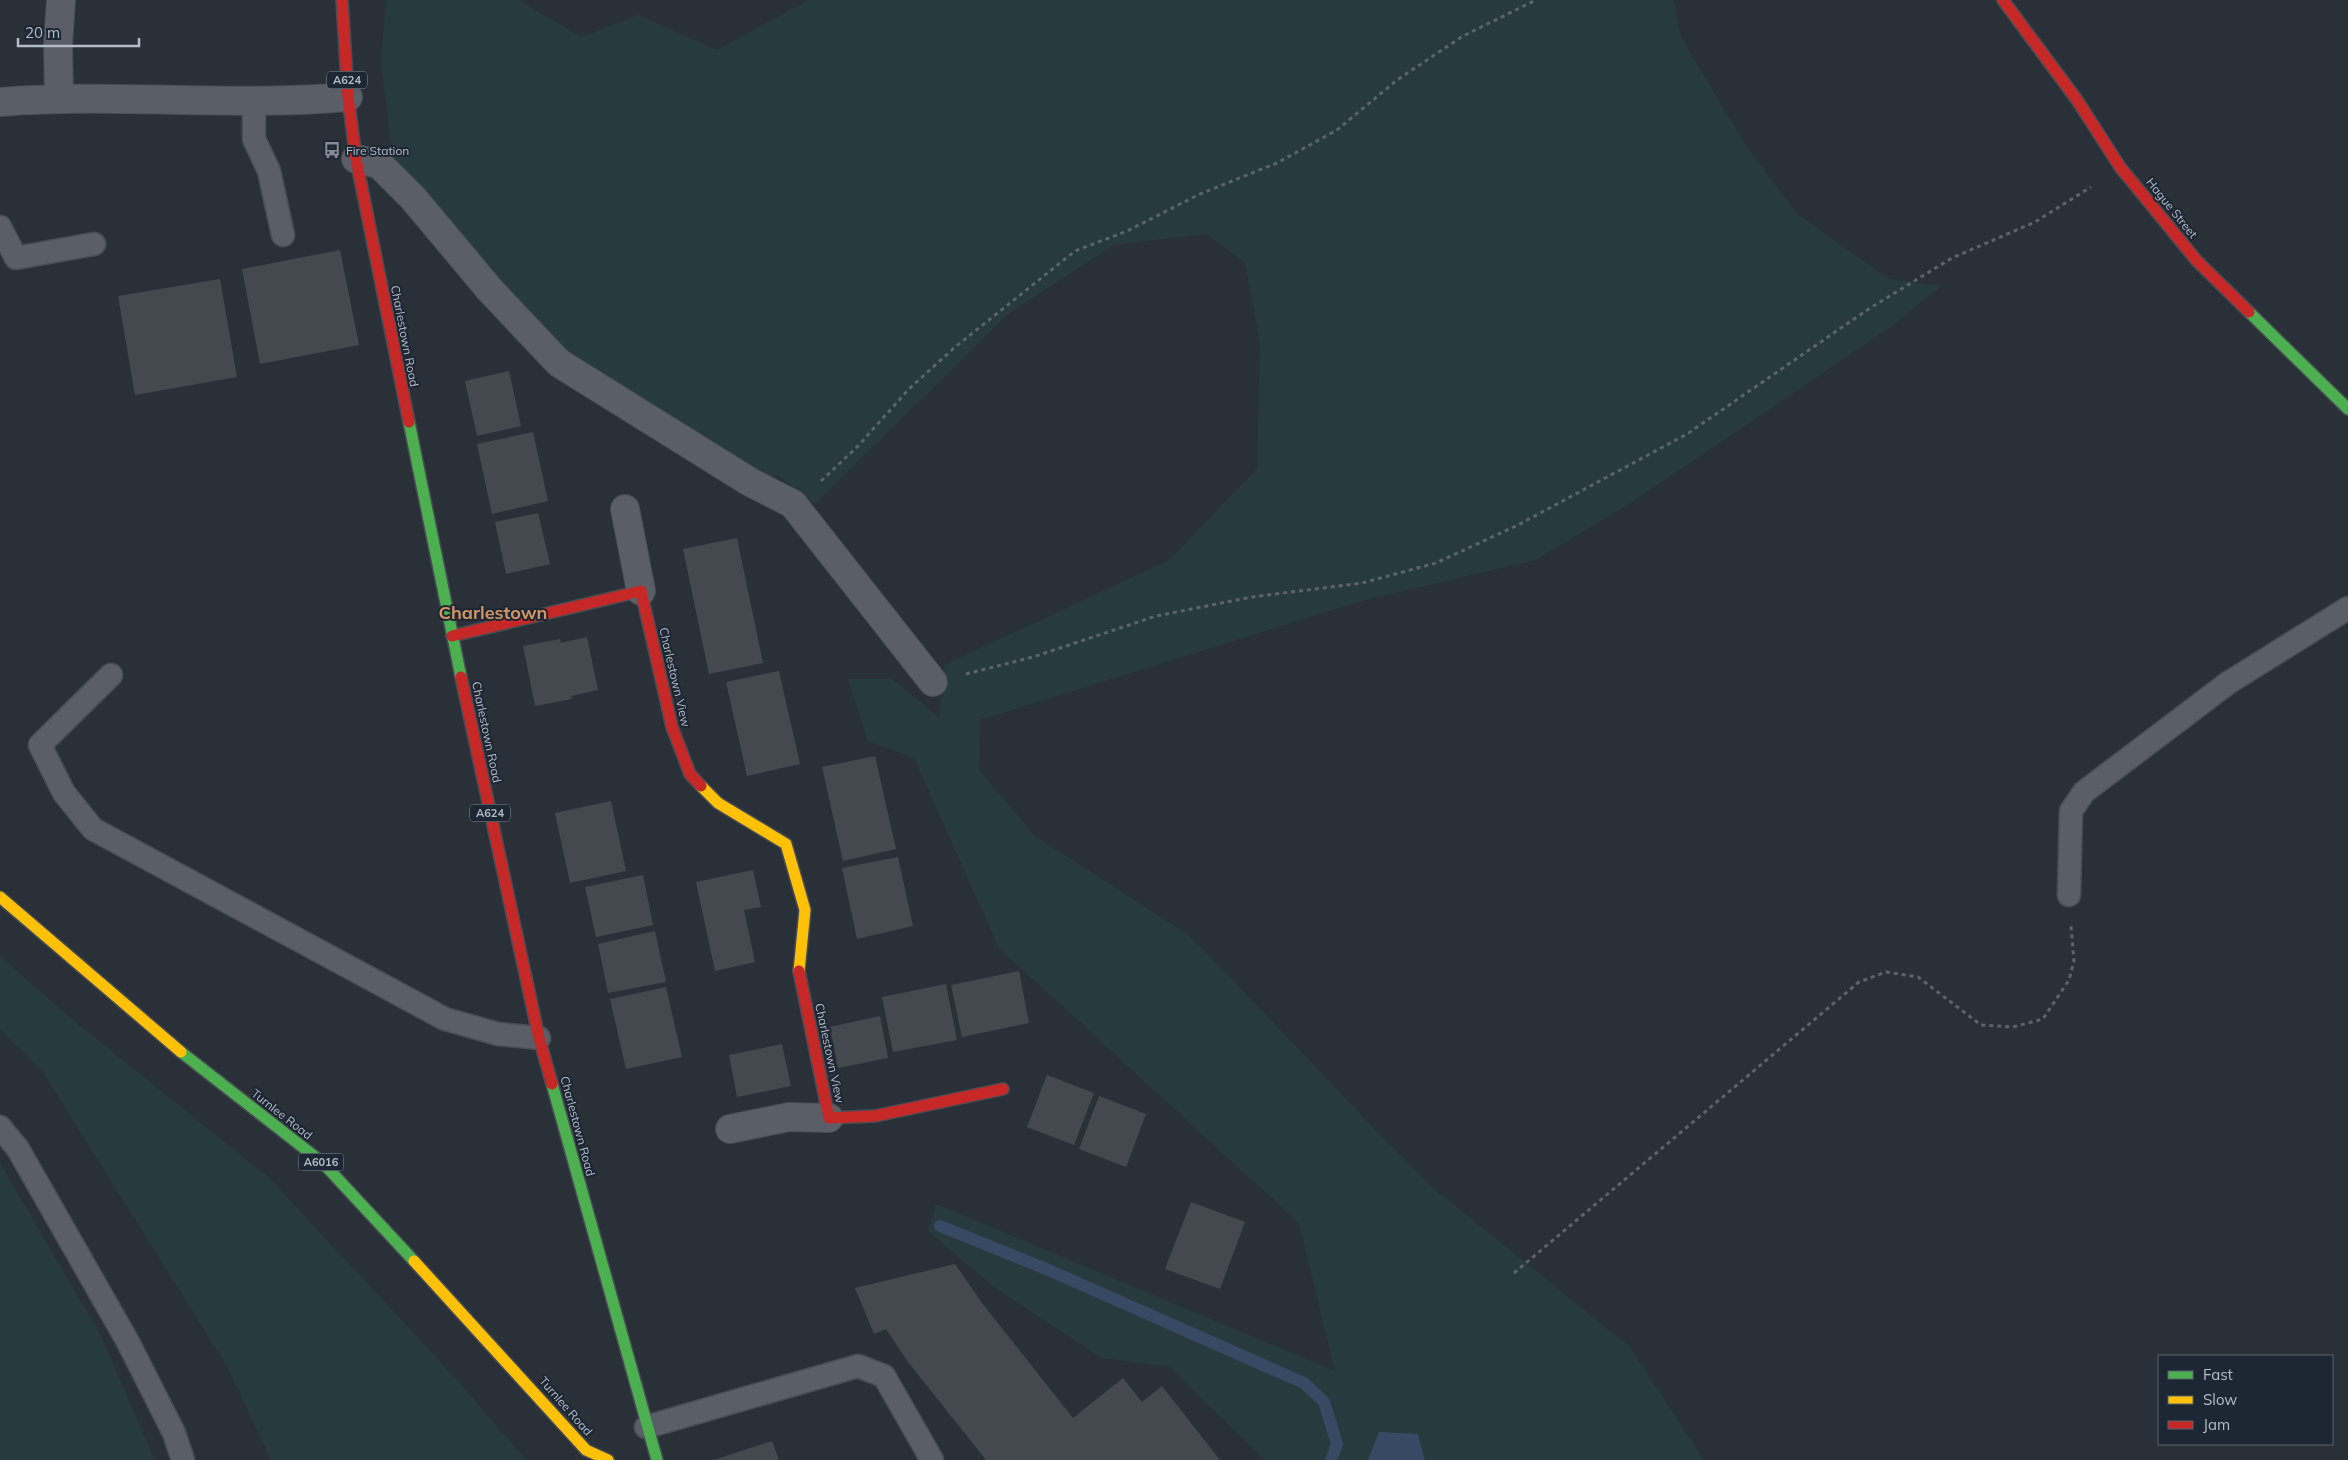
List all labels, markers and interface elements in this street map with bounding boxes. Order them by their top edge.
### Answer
scale bar [18,15,139,47]
text: 20 m [25,23,60,42]
road number: A624 [327,72,367,88]
bus stop icon: Fire Station [322,140,342,160]
place label: Fire Station [346,143,409,158]
street label: Hague Street [2143,175,2201,241]
street label: Charlestown Road [388,284,422,388]
district label: Charlestown [439,601,547,624]
street label: Charlestown View [656,626,694,729]
street label: Charlestown Road [469,680,505,784]
road number: A624 [470,804,510,821]
street label: Charlestown View [812,1002,848,1105]
street label: Charlestown Road [557,1074,599,1178]
street label: Turnlee Road [249,1086,315,1142]
road number: A6016 [298,1154,344,1170]
legend [2158,1355,2333,1445]
text: Fast [2203,1365,2233,1384]
street label: Turnlee Road [536,1373,596,1439]
text: Slow [2203,1390,2237,1409]
text: Jam [2203,1415,2230,1434]

